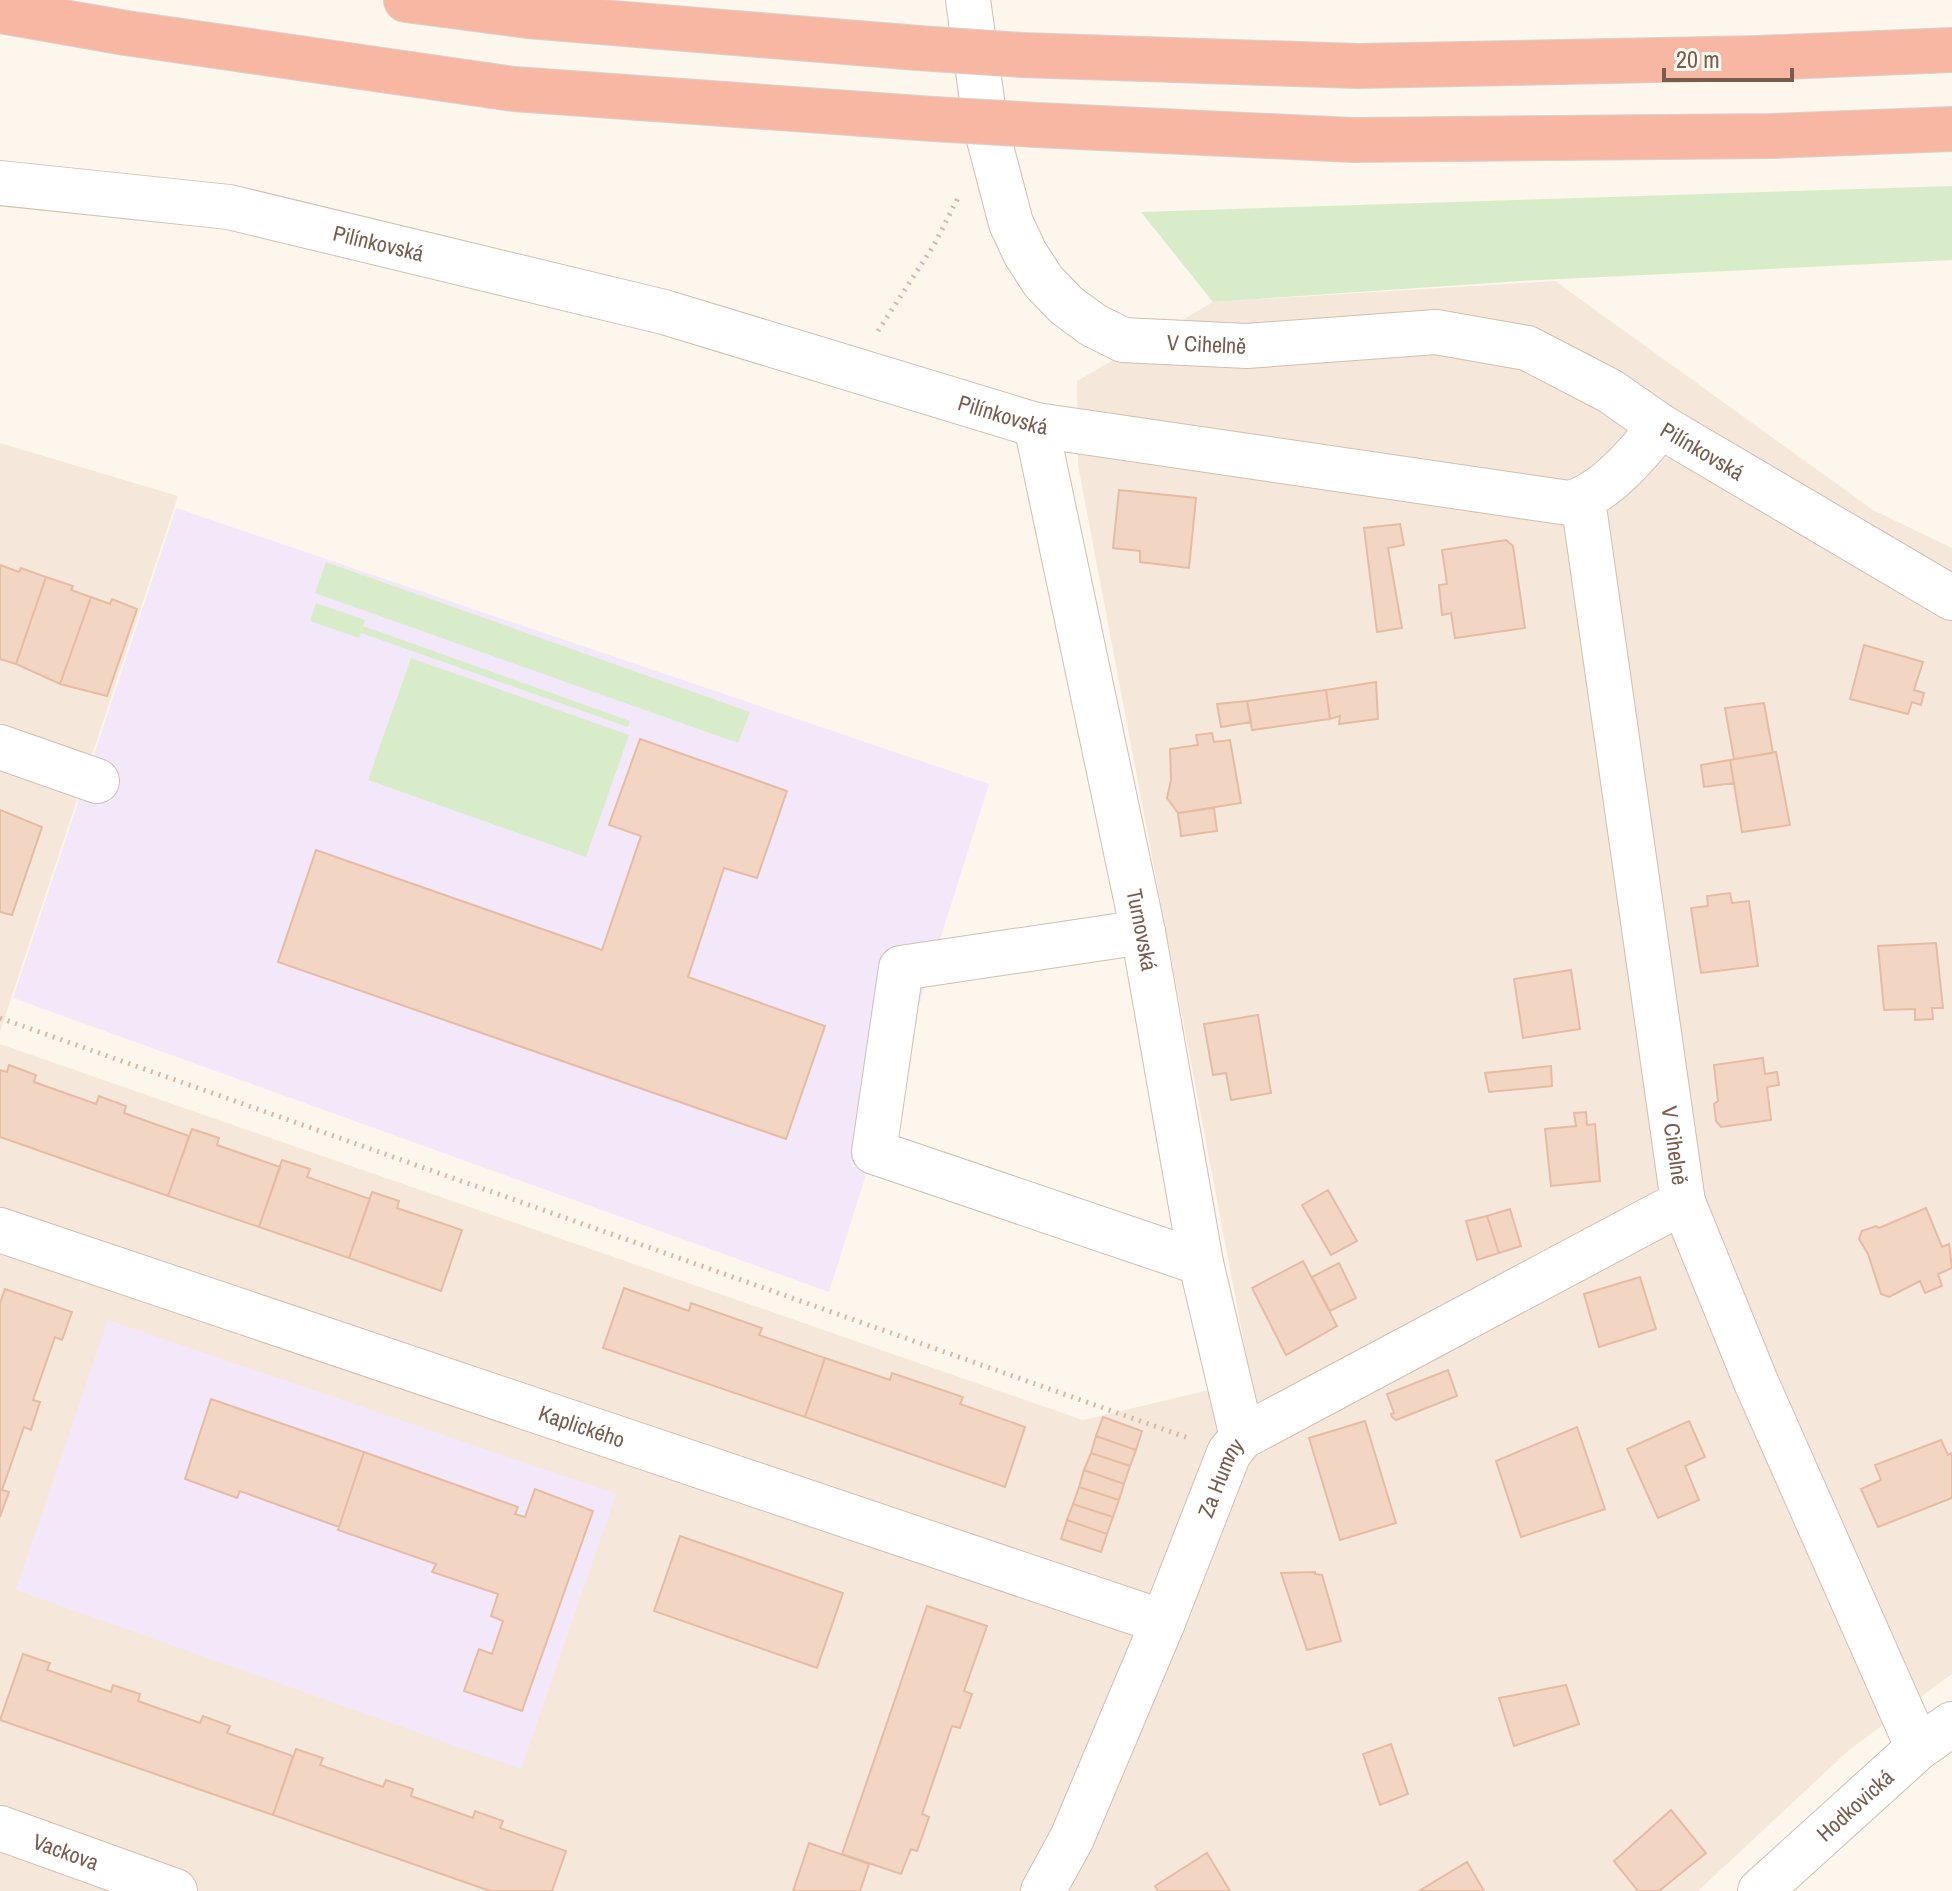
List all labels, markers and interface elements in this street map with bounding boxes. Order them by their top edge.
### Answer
scale bar [1664,32,1792,82]
text: 20 m [1676,43,1720,75]
street label: Pilínkovská [330,218,427,268]
street label: V Cihelně [1166,327,1247,361]
street label: Pilínkovská [954,387,1050,442]
street label: Pilínkovská [1655,415,1750,487]
street label: Turnovská [1119,886,1165,973]
street label: V Cihelně [1655,1104,1695,1187]
street label: Kaplického [535,1398,629,1455]
street label: Za Humny [1190,1432,1250,1522]
street label: Hodkovická [1810,1762,1900,1848]
street label: Vackova [29,1826,103,1877]

